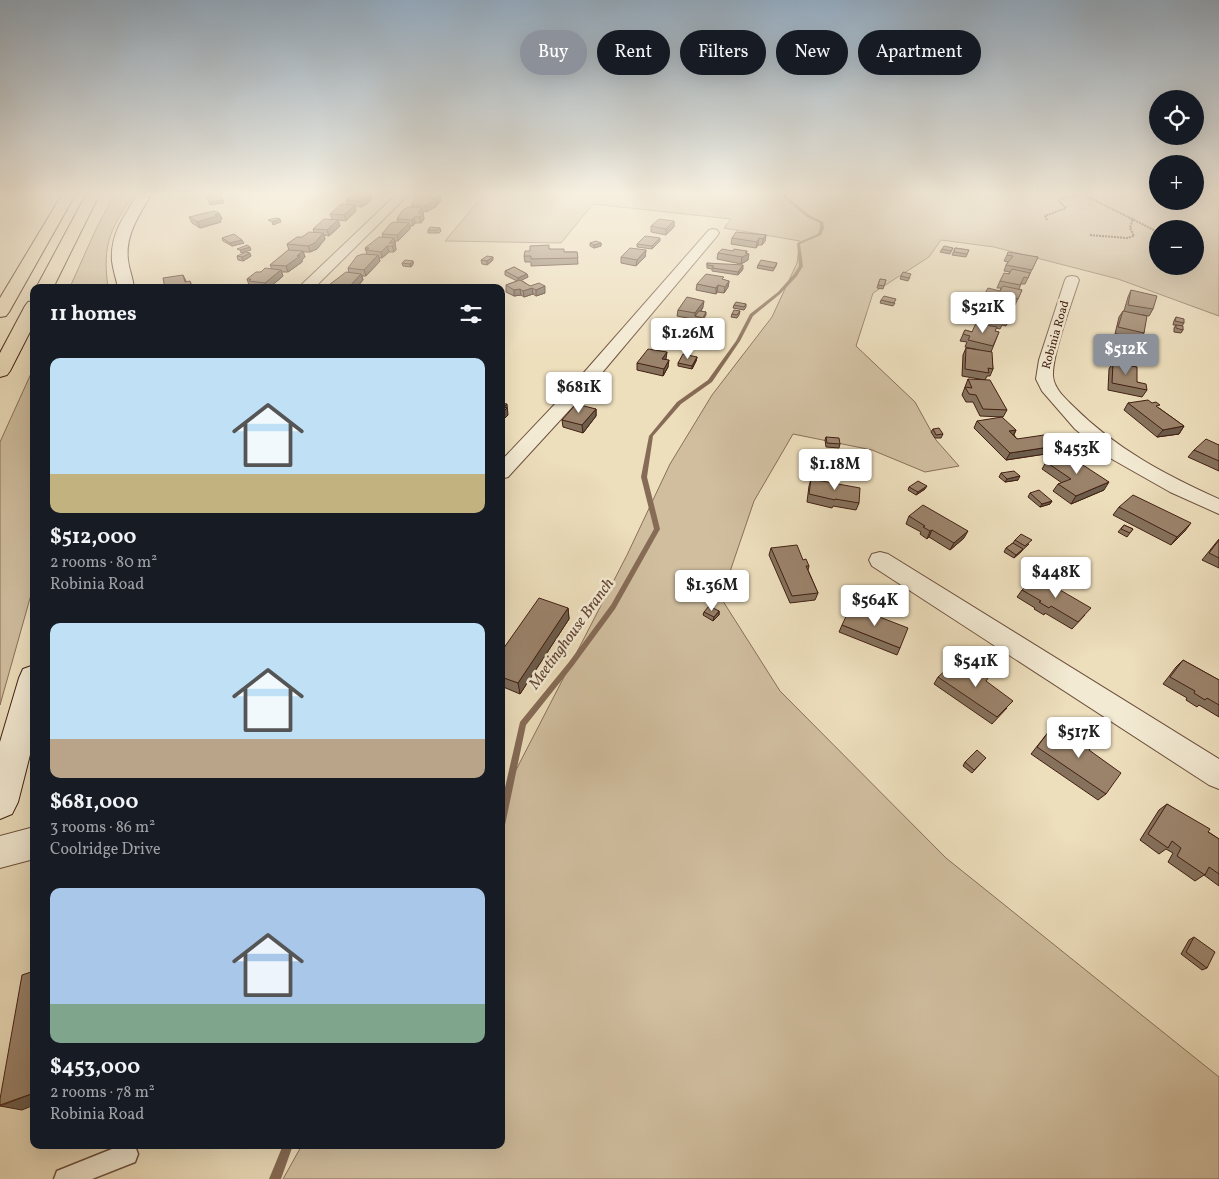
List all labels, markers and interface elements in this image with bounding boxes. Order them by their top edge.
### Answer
chip: Buy [520,30,587,75]
chip: Rent [597,30,670,75]
chip: Filters [680,30,766,75]
chip: New [776,30,848,75]
chip: Apartment [858,30,981,75]
map controls [1149,90,1204,275]
button: locate [1149,90,1204,145]
button: + [1149,155,1204,210]
button: − [1149,220,1204,275]
pin: $521K [948,292,1018,334]
text: $521K [962,297,1004,319]
street label: Robinia Road [1039,299,1073,371]
text: 11 homes [50,300,137,329]
icon: filters [457,300,485,328]
pin: $1.26M [647,318,729,360]
text: $1.26M [662,323,714,345]
pin: $512K [1091,334,1161,376]
text: $512K [1105,339,1147,361]
pin: $681K [544,372,614,414]
text: $681K [557,377,601,399]
icon: home [223,390,313,480]
pin: $453K [1042,432,1112,475]
text: $453K [1054,438,1100,460]
pin: $1.18M [794,448,876,491]
text: $1.18M [810,454,860,476]
text: $512,000 [50,523,136,552]
text: 2 rooms · 80 m² [50,552,157,574]
pin: $448K [1021,556,1091,599]
text: $448K [1032,562,1080,584]
pin: $1.36M [671,570,753,612]
text: Robinia Road [50,574,144,596]
water label: Meetinghouse Branch [524,574,620,695]
text: $1.36M [686,575,738,597]
pin: $564K [840,584,910,627]
text: $564K [852,590,898,612]
pin: $541K [941,646,1011,688]
text: $541K [954,651,998,673]
icon: home [223,655,313,745]
pin: $517K [1044,716,1114,759]
text: $517K [1058,722,1100,744]
text: $681,000 [50,788,138,817]
text: 3 rooms · 86 m² [50,817,155,839]
text: Coolridge Drive [50,839,161,861]
icon: home [223,920,313,1010]
text: $453,000 [50,1053,140,1082]
text: 2 rooms · 78 m² [50,1082,155,1104]
text: Robinia Road [50,1104,144,1126]

